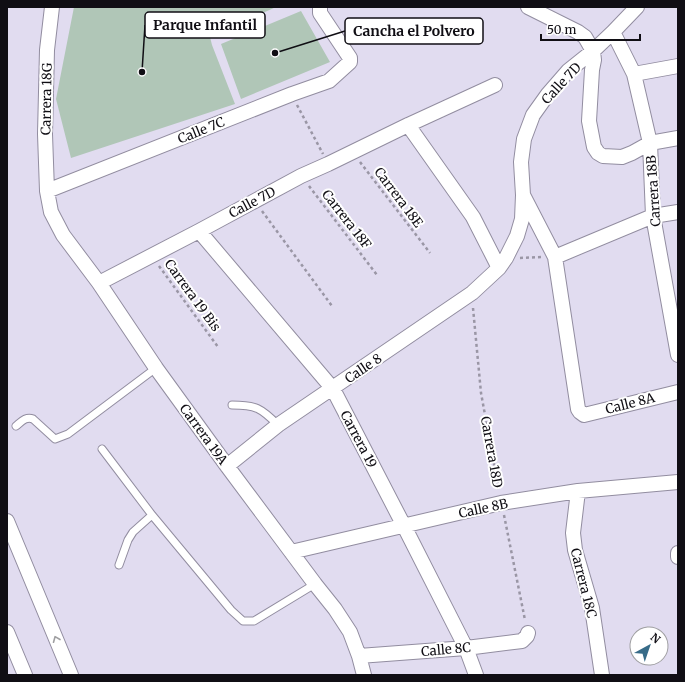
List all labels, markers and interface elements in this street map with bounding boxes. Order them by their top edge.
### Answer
callout: Parque Infantil [145,12,265,38]
text: Parque Infantil [153,16,257,34]
scale bar [541,16,640,42]
callout: Cancha el Polvero [345,18,483,44]
text: Cancha el Polvero [353,22,475,40]
text: 50 m [547,22,576,37]
street label: Calle 7D [538,59,585,108]
street label: Carrera 18G [37,62,56,135]
street label: Calle 7C [175,113,227,148]
street label: Carrera 18B [643,155,664,227]
street label: Carrera 18E [371,164,427,231]
street label: Calle 7D [226,183,279,222]
street label: Carrera 18F [318,186,375,252]
street label: Carrera 19 Bis [161,256,224,335]
street label: Calle 8 [341,350,385,387]
street label: Calle 8A [604,389,657,418]
street label: Carrera 19A [176,401,232,469]
street label: Carrera 19 [336,408,381,471]
street label: Carrera 18D [477,415,506,489]
street label: Calle 8B [457,495,510,522]
street label: Carrera 18C [567,546,600,620]
north arrow [629,626,669,666]
text: N [648,630,663,647]
one-way arrow [52,635,60,642]
street label: Calle 8C [420,639,472,660]

